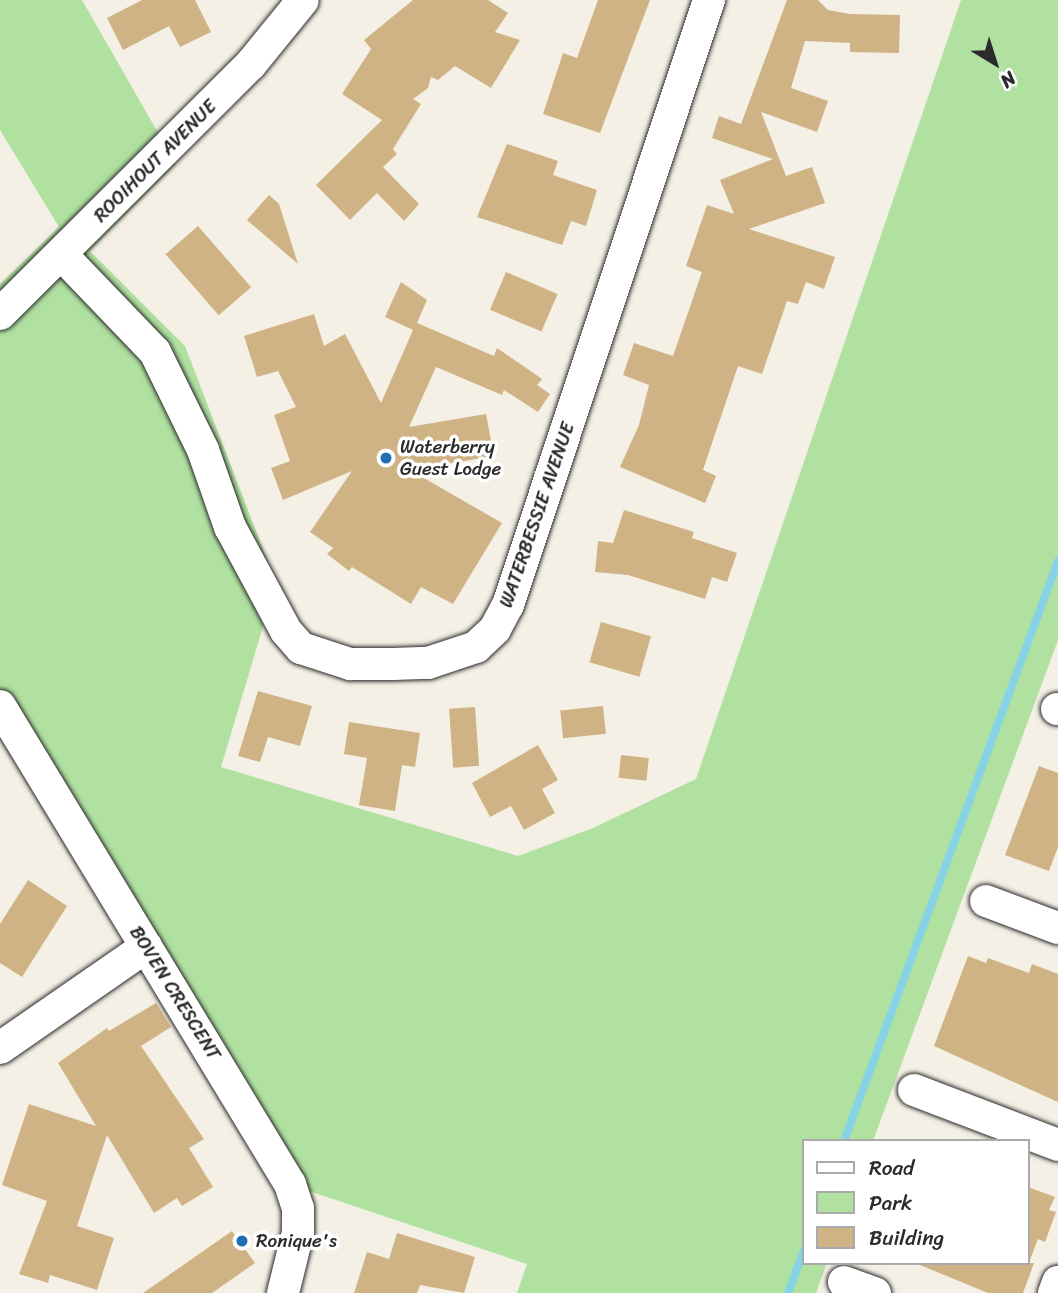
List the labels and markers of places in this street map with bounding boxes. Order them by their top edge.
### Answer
place label: Waterberry Guest Lodge [400,436,502,480]
marker: Waterberry Guest Lodge [378,450,394,466]
place label: Ronique's [256,1230,337,1252]
marker: Ronique's [234,1233,250,1249]

